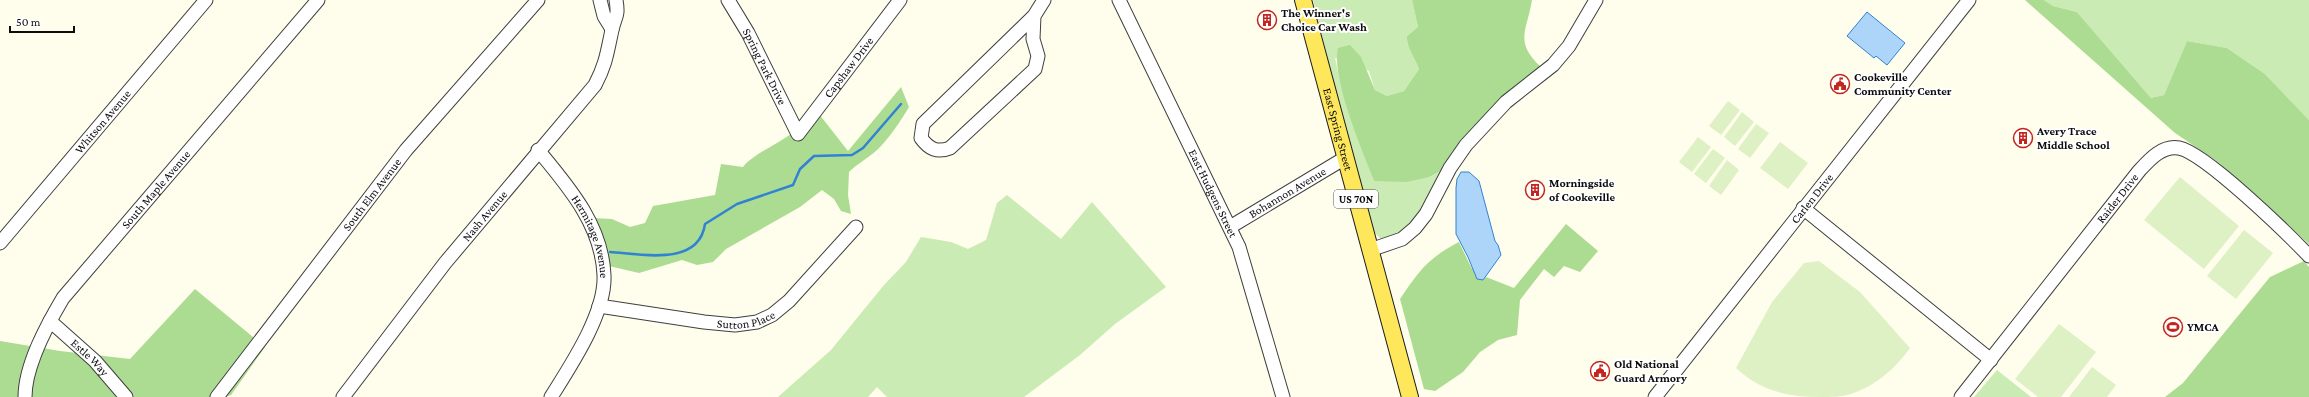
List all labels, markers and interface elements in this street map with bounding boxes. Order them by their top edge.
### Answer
place label: The Winner's Choice Car Wash [1281,6,1367,34]
scale bar [10,8,74,34]
building icon: The Winner's Choice Car Wash [1256,9,1278,31]
text: 50 m [16,15,41,29]
street label: Spring Park Drive [740,26,789,107]
street label: Capshaw Drive [821,34,876,101]
place label: Cookeville Community Center [1854,70,1952,98]
public building icon: Cookeville Community Center [1829,73,1851,95]
street label: Whitson Avenue [72,87,134,156]
street label: East Spring Street [1320,87,1356,173]
place label: Avery Trace Middle School [2036,124,2110,152]
building icon: Avery Trace Middle School [2012,127,2034,149]
street label: South Maple Avenue [119,147,193,231]
street label: East Hudgens Street [1186,147,1241,241]
street label: South Elm Avenue [340,155,404,234]
street label: Bohannon Avenue [1246,164,1329,221]
street label: Carlen Drive [1788,171,1836,226]
street label: Raider Drive [2094,171,2141,226]
place label: Morningside of Cookeville [1549,176,1615,204]
building icon: Morningside of Cookeville [1524,179,1546,201]
street label: Nash Avenue [459,188,510,244]
road number: US 70N [1334,190,1378,208]
street label: Hermitage Avenue [569,192,611,278]
street label: Sutton Place [716,308,777,332]
sports icon: YMCA [2162,316,2184,338]
place label: YMCA [2187,320,2220,334]
street label: Estle Way [68,336,112,379]
place label: Old National Guard Armory [1614,357,1687,385]
public building icon: Old National Guard Armory [1589,360,1611,382]

